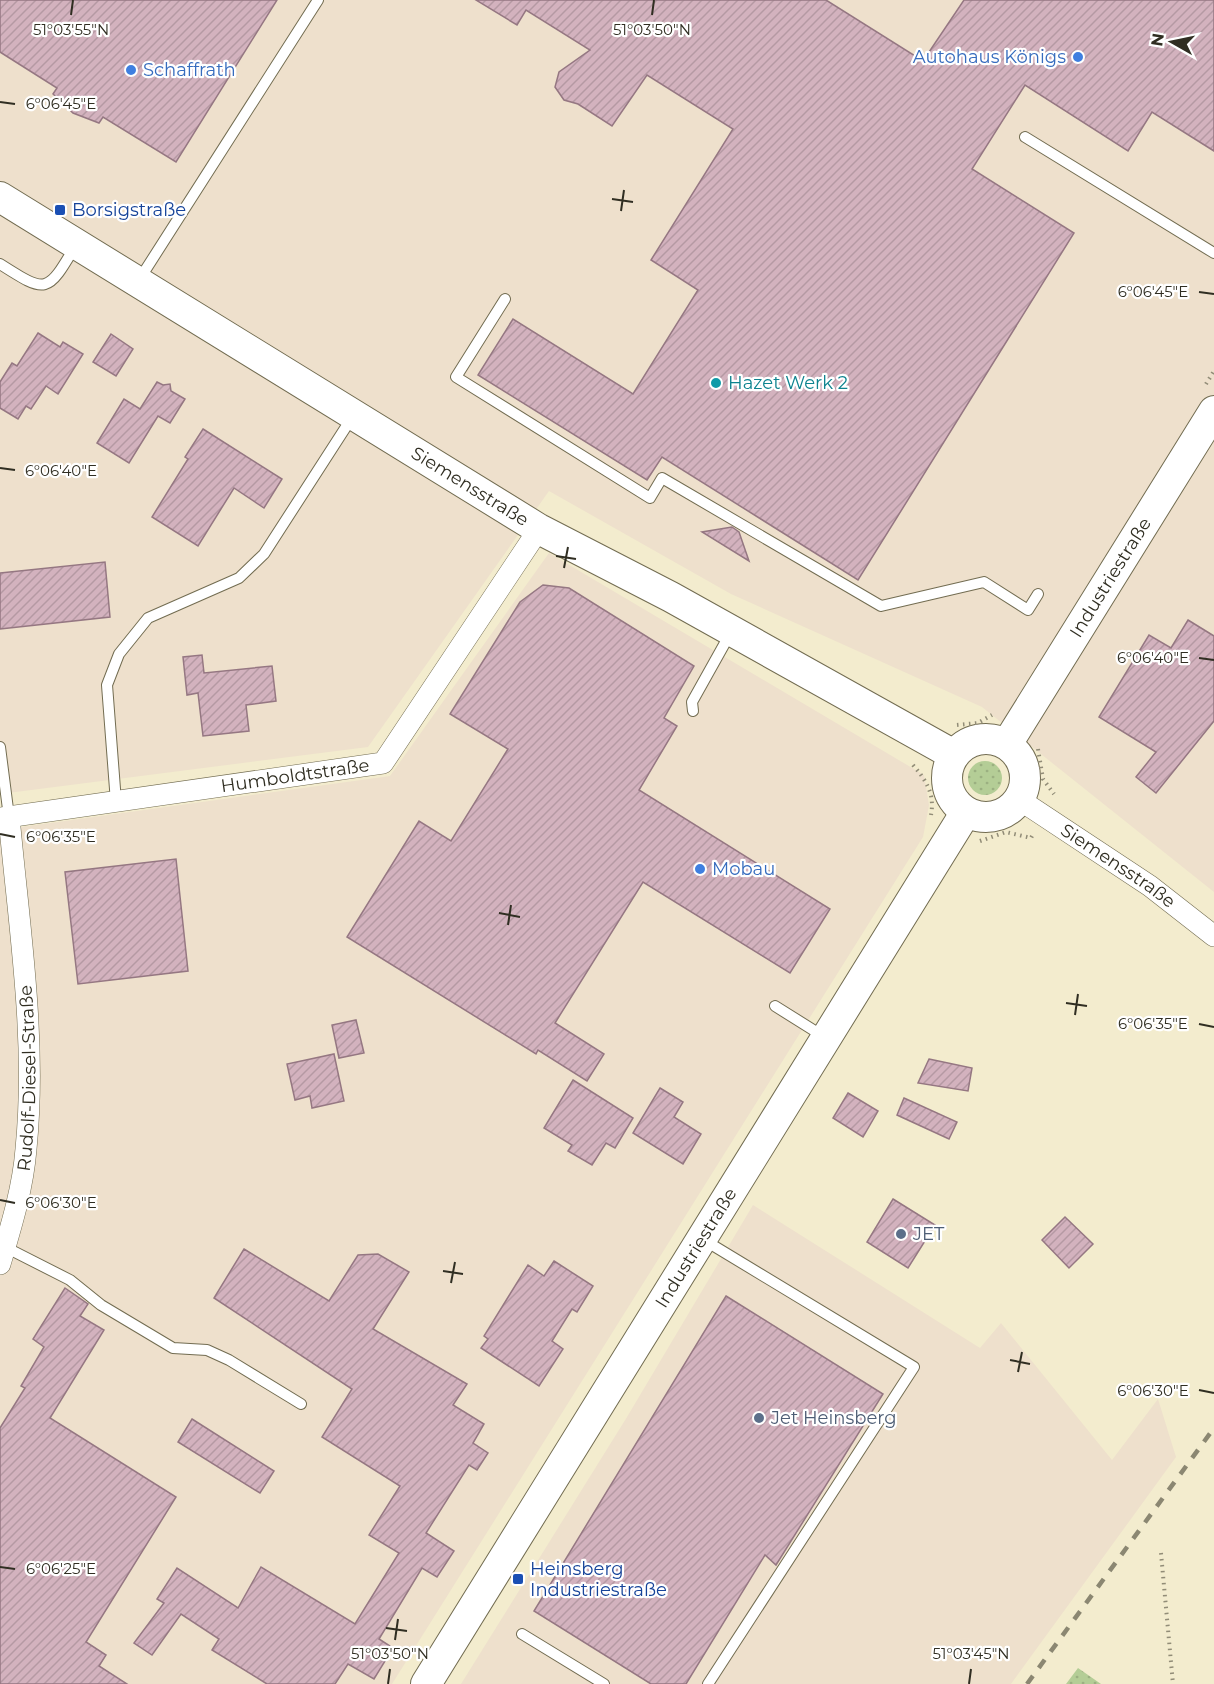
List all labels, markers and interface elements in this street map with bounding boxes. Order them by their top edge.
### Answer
north arrow [1142,12,1202,72]
text: 51°03'55"N [33,20,109,39]
text: 51°03'50"N [613,20,691,39]
text: N [1147,32,1168,48]
place label: Autohaus Königs [913,46,1066,68]
marker: Autohaus Königs [1071,50,1085,64]
place label: Schaffrath [143,59,236,81]
marker: Schaffrath [124,63,138,77]
text: 6°06'45"E [26,94,96,113]
place label: Borsigstraße [72,199,186,221]
marker: Borsigstraße [53,203,67,217]
text: 6°06'45"E [1118,282,1188,301]
place label: Hazet Werk 2 [728,372,848,394]
marker: Hazet Werk 2 [709,376,723,390]
street label: Siemensstraße [407,442,533,531]
text: 6°06'40"E [25,461,97,480]
street label: Industriestraße [1065,513,1156,642]
text: 6°06'40"E [1117,648,1189,667]
street label: Humboldtstraße [219,754,371,797]
street label: Siemensstraße [1057,819,1180,913]
text: 6°06'35"E [26,827,96,846]
place label: Mobau [712,858,775,880]
marker: Mobau [693,862,707,876]
street label: Rudolf-Diesel-Straße [13,984,40,1173]
text: 6°06'35"E [1118,1014,1188,1033]
street label: Industriestraße [651,1184,742,1312]
text: 6°06'30"E [25,1193,97,1212]
place label: JET [912,1223,945,1245]
marker: JET [894,1227,908,1241]
text: 6°06'30"E [1117,1381,1189,1400]
place label: Jet Heinsberg [770,1407,897,1429]
marker: Jet Heinsberg [752,1411,766,1425]
place label: Heinsberg Industriestraße [530,1558,667,1601]
text: 6°06'25"E [26,1559,96,1578]
marker: Heinsberg Industriestraße [511,1572,525,1586]
text: 51°03'50"N [351,1644,429,1663]
text: 51°03'45"N [933,1644,1009,1663]

